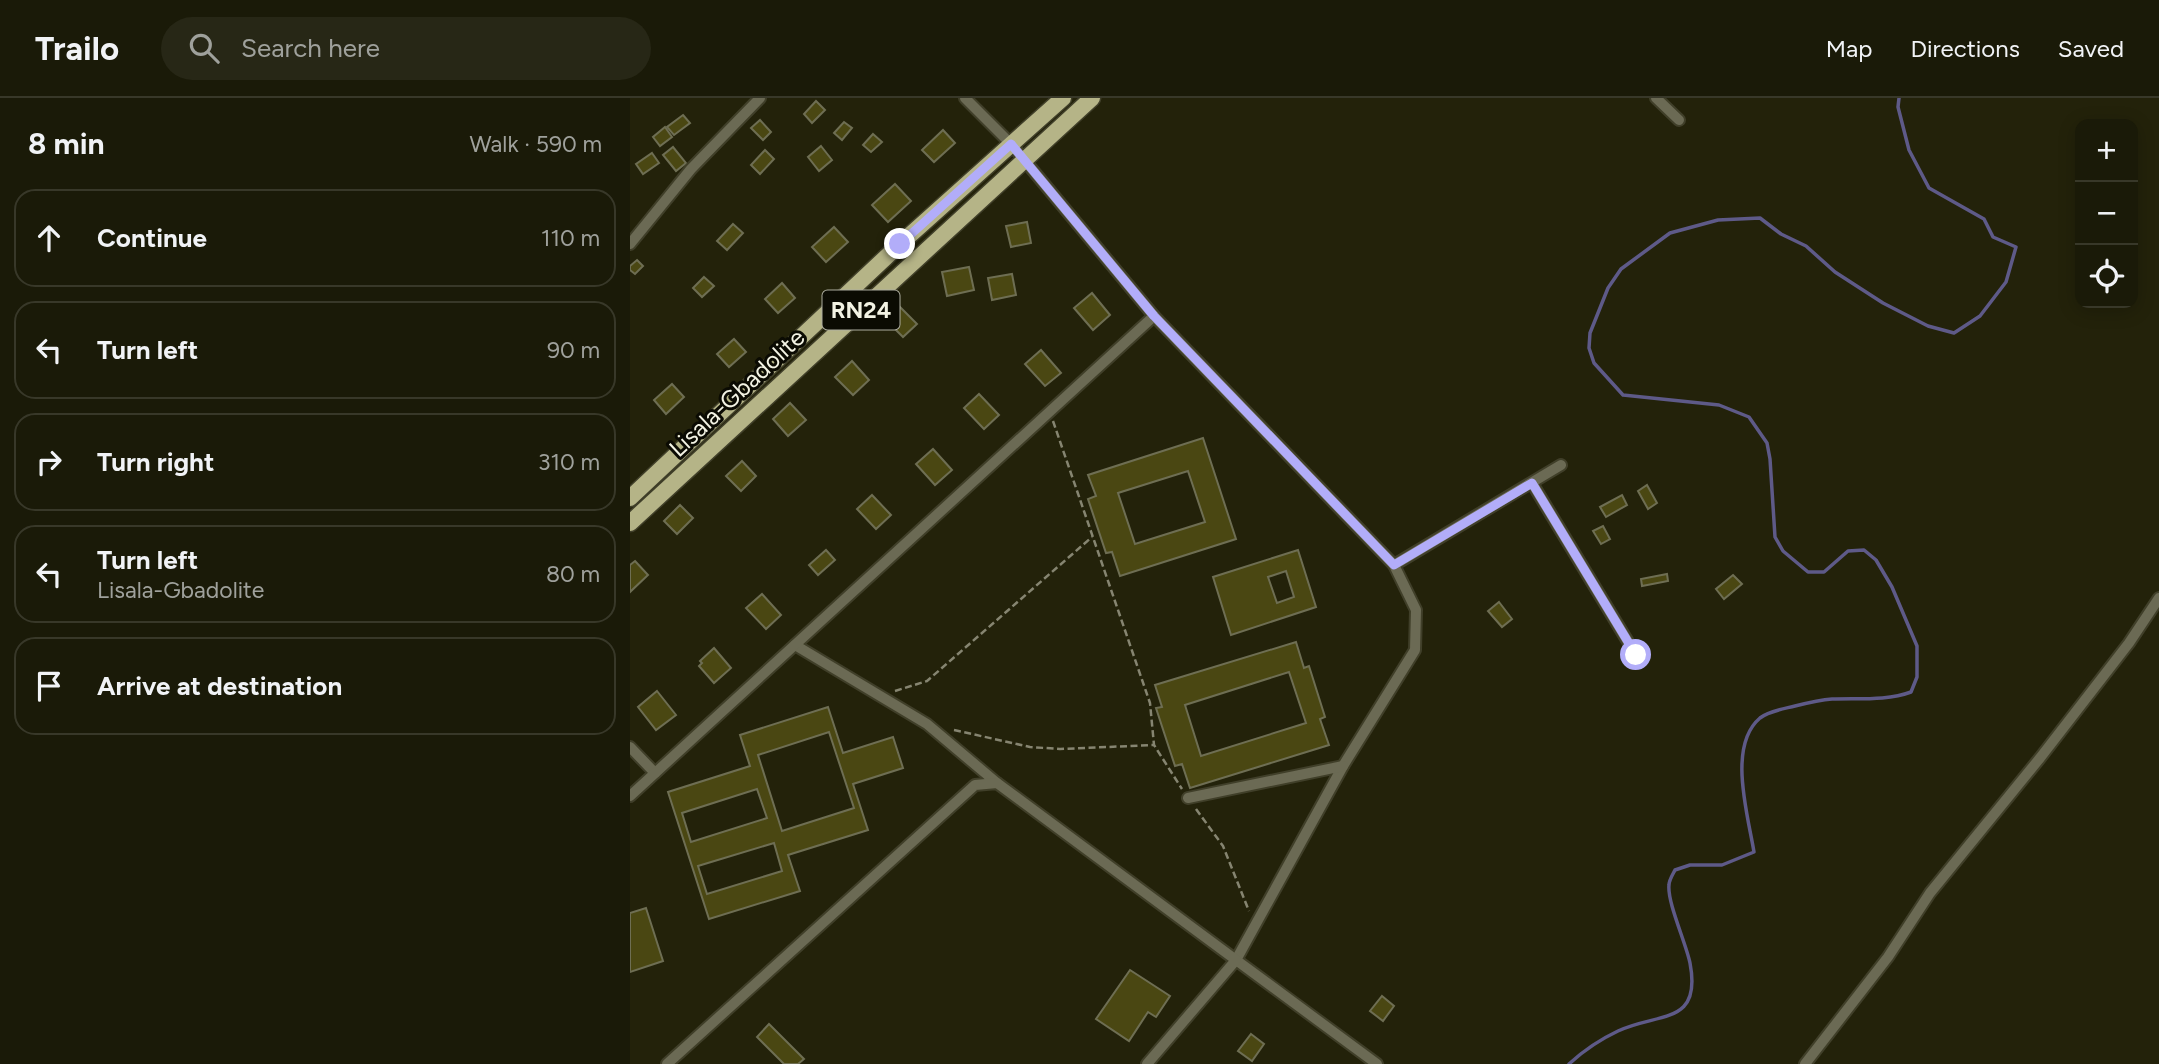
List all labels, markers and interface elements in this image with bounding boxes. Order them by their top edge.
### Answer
search box [161,17,651,80]
text: Trailo [35,29,119,68]
icon: search [185,29,223,67]
text: Search here [241,32,380,64]
text: Map [1826,34,1872,63]
text: Directions [1910,34,2020,63]
text: Saved [2058,34,2124,63]
map controls [2075,119,2138,308]
button: + [2075,119,2138,182]
text: 8 min [28,125,105,162]
text: Walk · 590 m [469,130,602,158]
button: − [2075,182,2138,245]
icon: ahead [30,219,68,257]
text: Continue [97,222,207,254]
text: 110 m [541,224,600,252]
route end [884,228,915,259]
button: locate [2075,245,2138,308]
road number: RN24 [822,290,900,330]
street label: Lisala-Gbadolite [663,323,810,463]
icon: left [30,331,68,369]
text: Turn left [97,334,198,366]
text: 90 m [547,336,600,364]
icon: right [30,443,68,481]
text: Turn right [97,446,214,478]
text: 310 m [538,448,600,476]
text: Turn left [97,544,198,576]
icon: left [30,555,68,593]
text: 80 m [546,560,600,588]
text: Lisala-Gbadolite [97,576,264,604]
route start [1620,639,1651,670]
icon: arrive [30,667,68,705]
text: Arrive at destination [97,670,342,702]

